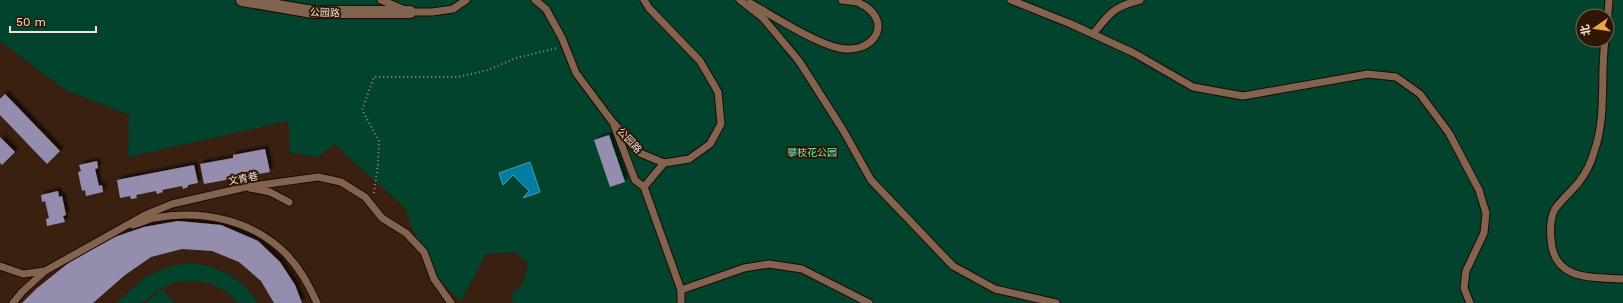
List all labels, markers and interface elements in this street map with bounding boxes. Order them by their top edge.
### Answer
street label: 公园路 [310,6,340,19]
scale bar [10,8,96,34]
north arrow [1575,8,1615,48]
text: 50 m [16,15,46,29]
text: 北 [1578,23,1593,37]
street label: 公园路 [615,126,644,155]
park label: 攀枝花公园 [787,147,837,158]
street label: 文青巷 [227,170,259,187]

